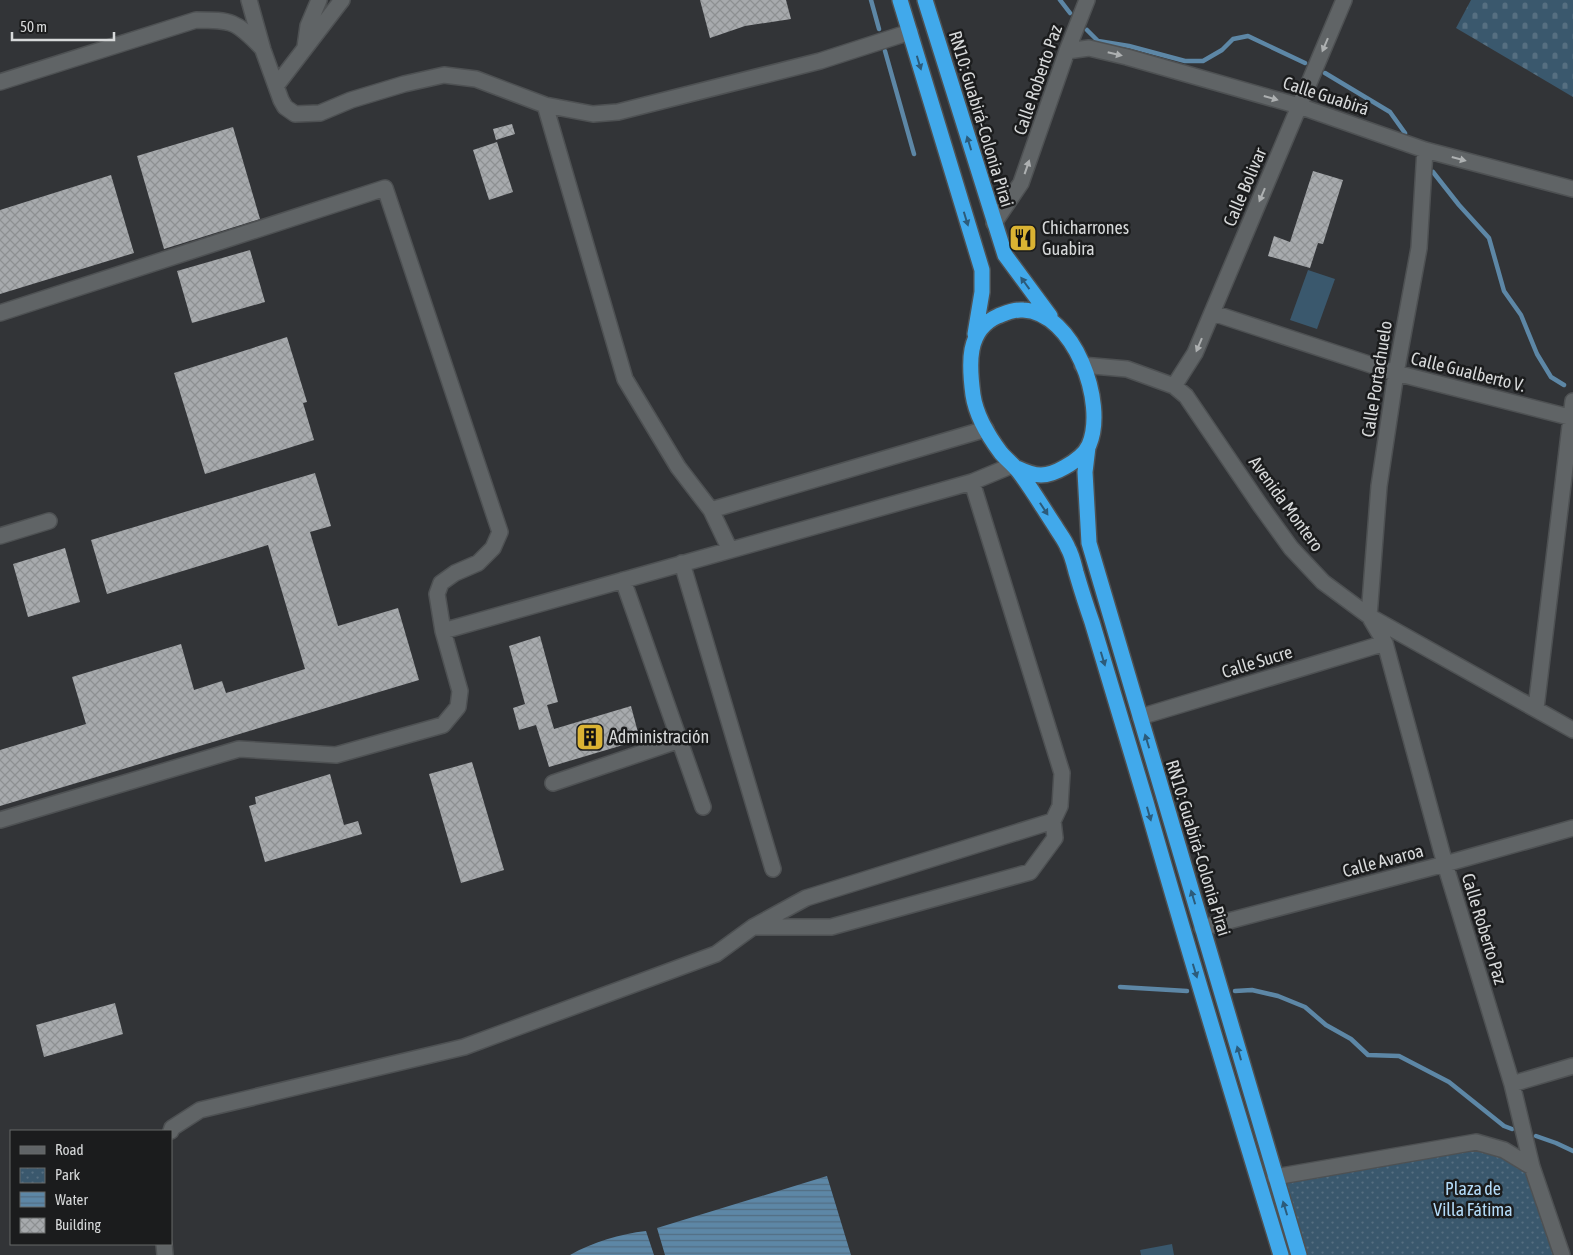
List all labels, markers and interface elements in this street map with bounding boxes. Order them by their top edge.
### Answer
scale bar [12,10,115,42]
text: 50 m [20,18,47,35]
street label: Calle Roberto Paz [1009,22,1066,138]
street label: RN10: Guabirá-Colonia Pirai [945,28,1018,209]
one-way arrow [1320,38,1328,52]
one-way arrow [1107,50,1122,58]
one-way arrow [916,56,924,71]
street label: Calle Guabirá [1281,72,1372,119]
one-way arrow [1264,94,1279,102]
one-way arrow [965,136,973,151]
street label: Calle Bolivar [1219,144,1271,229]
one-way arrow [1451,155,1466,163]
one-way arrow [1024,159,1031,174]
one-way arrow [1258,188,1266,203]
one-way arrow [962,212,970,227]
place label: Chicharrones Guabira [1042,217,1129,259]
restaurant icon: Chicharrones Guabira [1008,223,1038,253]
one-way arrow [1020,276,1030,290]
street label: Calle Portachuelo [1357,319,1396,439]
one-way arrow [1194,338,1202,352]
street label: Calle Gualberto V. [1409,347,1527,396]
street label: Avenida Montero [1245,452,1328,555]
one-way arrow [1039,502,1049,515]
street label: Calle Sucre [1219,641,1295,682]
one-way arrow [1100,651,1107,666]
building icon: Administración [575,722,605,752]
place label: Administración [609,726,709,747]
one-way arrow [1142,733,1150,748]
street label: RN10: Guabirá-Colonia Pirai [1162,757,1235,938]
one-way arrow [1146,807,1154,822]
street label: Calle Avaroa [1340,840,1426,881]
street label: Calle Roberto Paz [1458,871,1511,987]
one-way arrow [1189,889,1197,904]
one-way arrow [1191,963,1199,978]
one-way arrow [1235,1045,1243,1060]
legend [10,1130,172,1245]
text: Road [55,1141,84,1158]
text: Park [55,1166,80,1183]
park label: Plaza de Villa Fátima [1433,1178,1513,1220]
text: Water [55,1191,88,1208]
one-way arrow [1281,1201,1289,1216]
text: Building [55,1216,101,1233]

